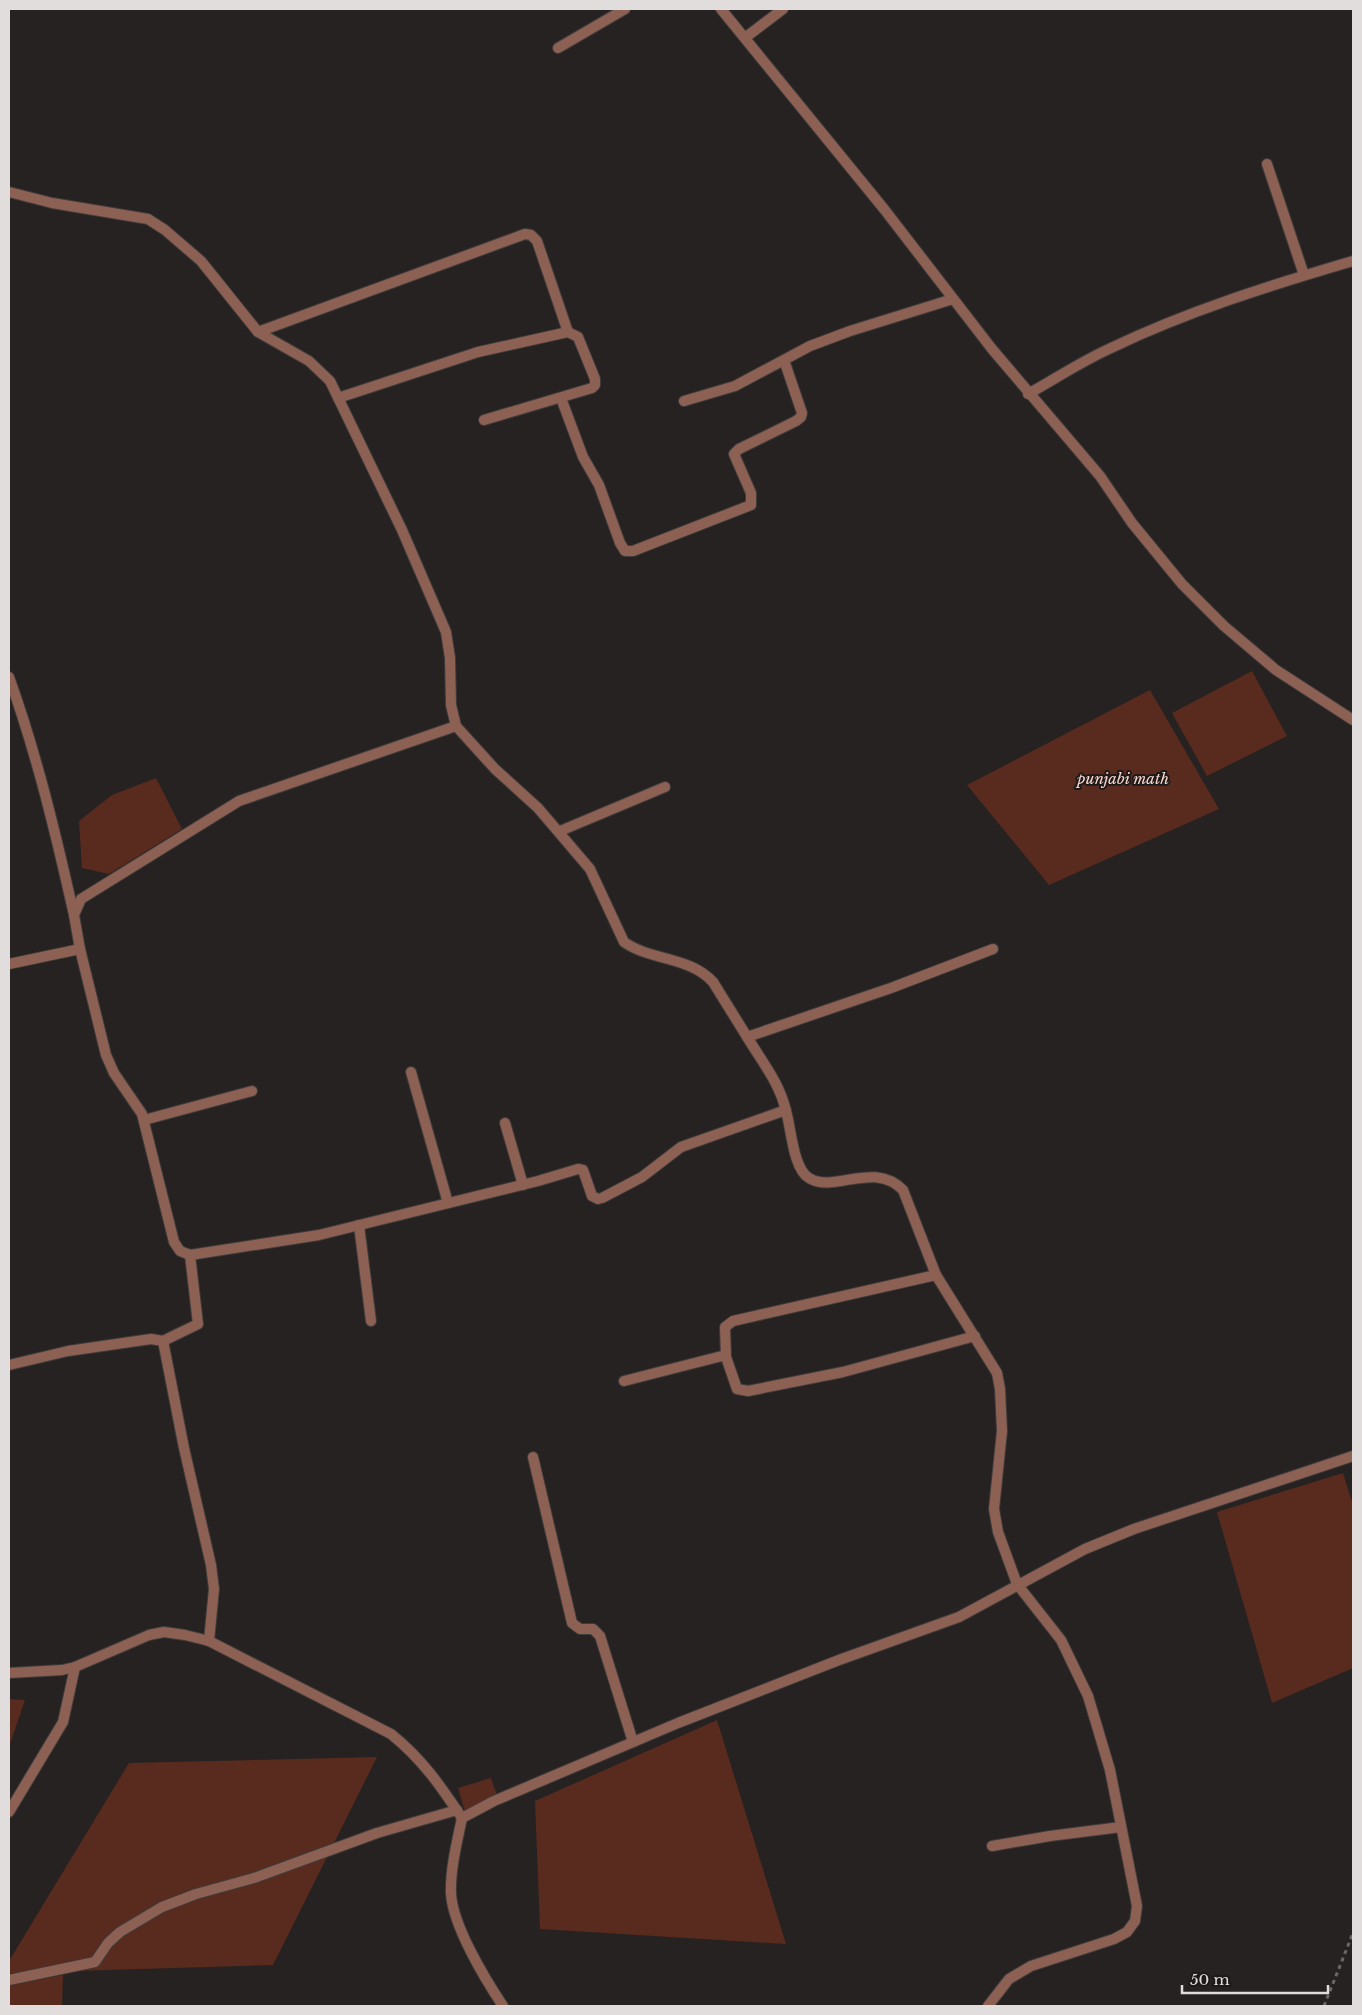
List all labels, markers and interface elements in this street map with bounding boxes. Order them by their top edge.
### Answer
park label: punjabi math [1075,769,1169,788]
scale bar [1182,1962,1328,1994]
text: 50 m [1190,1970,1230,1989]

